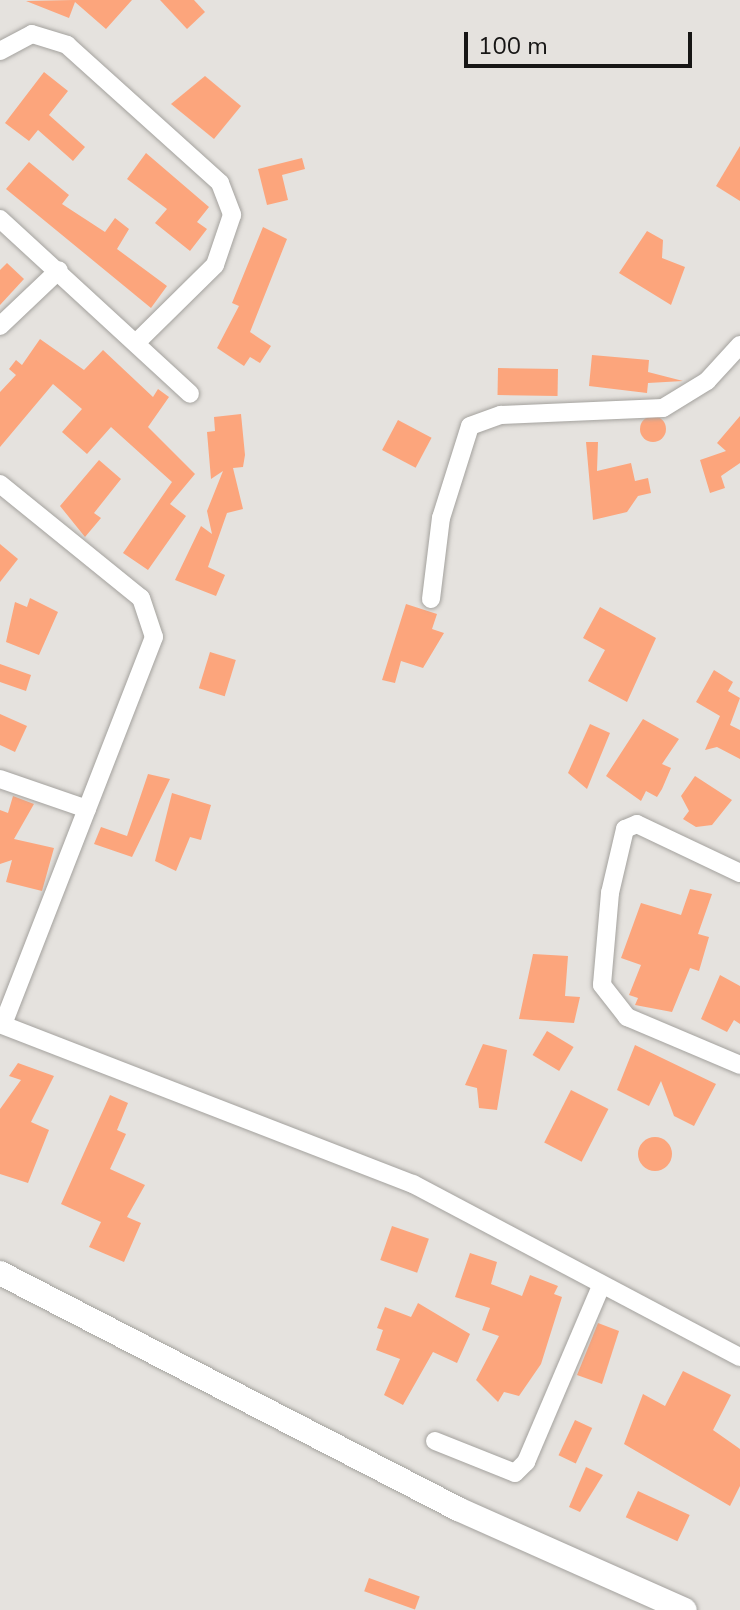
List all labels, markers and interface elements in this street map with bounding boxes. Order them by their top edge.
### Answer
scale bar [468,16,696,66]
text: 100 m [478,30,548,62]

